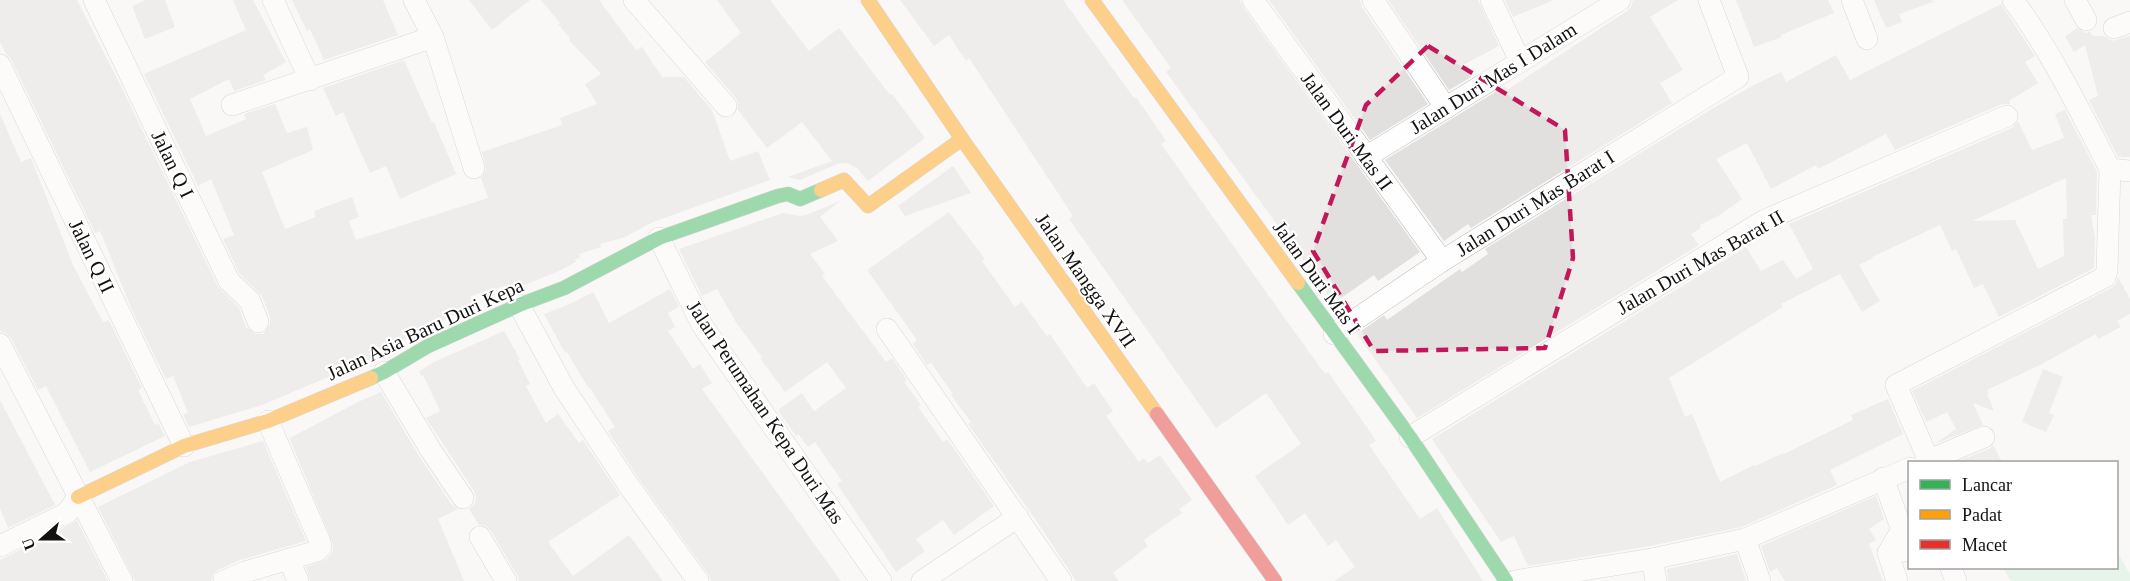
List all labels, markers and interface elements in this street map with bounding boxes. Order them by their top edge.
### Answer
street label: Jalan Duri Mas I Dalam [1406,18,1581,138]
street label: Jalan Duri Mas II [1297,68,1397,194]
street label: Jalan Q I [147,127,199,201]
street label: Jalan Duri Mas Barat I [1452,145,1618,261]
street label: Jalan Duri Mas Barat II [1613,205,1787,319]
street label: Jalan Mangga XVII [1031,209,1141,352]
street label: Jalan Q II [65,216,119,296]
street label: Jalan Duri Mas I [1269,216,1365,338]
street label: Jalan Asia Baru Duri Kepa [323,274,527,385]
street label: Jalan Perumahan Kepa Duri Mas [682,296,849,528]
legend [1908,461,2118,569]
text: Lancar [1962,475,2012,495]
text: Padat [1962,505,2002,525]
north arrow [12,509,72,569]
text: U [18,535,38,553]
text: Macet [1962,535,2007,555]

